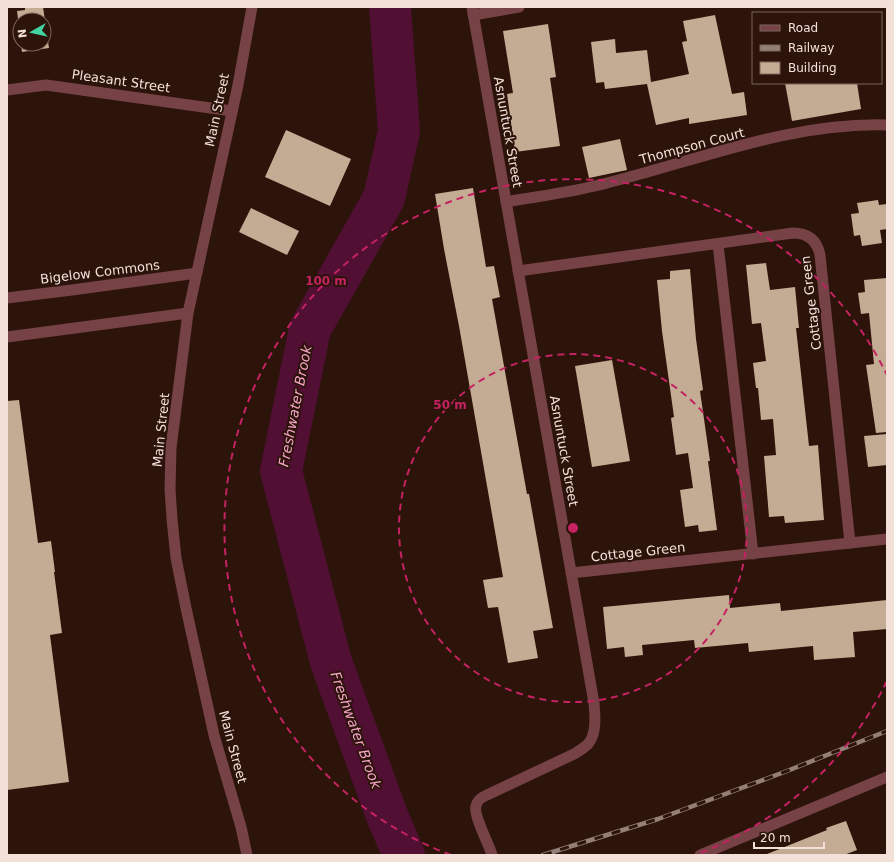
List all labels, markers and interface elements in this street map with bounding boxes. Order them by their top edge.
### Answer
north arrow [12,12,52,52]
legend [752,12,882,84]
text: Road [788,21,818,35]
text: N [16,28,30,39]
text: Railway [788,41,834,55]
text: Building [788,61,837,75]
street label: Pleasant Street [71,67,171,95]
street label: Main Street [202,72,232,148]
street label: Asnuntuck Street [491,76,525,188]
street label: Thompson Court [637,125,746,167]
street label: Cottage Green [798,255,824,351]
street label: Bigelow Commons [39,257,161,287]
text: 100 m [305,274,347,288]
water label: Freshwater Brook [275,343,315,468]
street label: Main Street [150,392,172,468]
street label: Asnuntuck Street [547,395,581,507]
text: 50 m [433,398,467,412]
centre of rings [566,521,580,535]
street label: Cottage Green [590,540,686,564]
water label: Freshwater Brook [327,669,385,792]
street label: Main Street [216,709,250,785]
scale bar [754,824,824,850]
text: 20 m [760,831,791,845]

